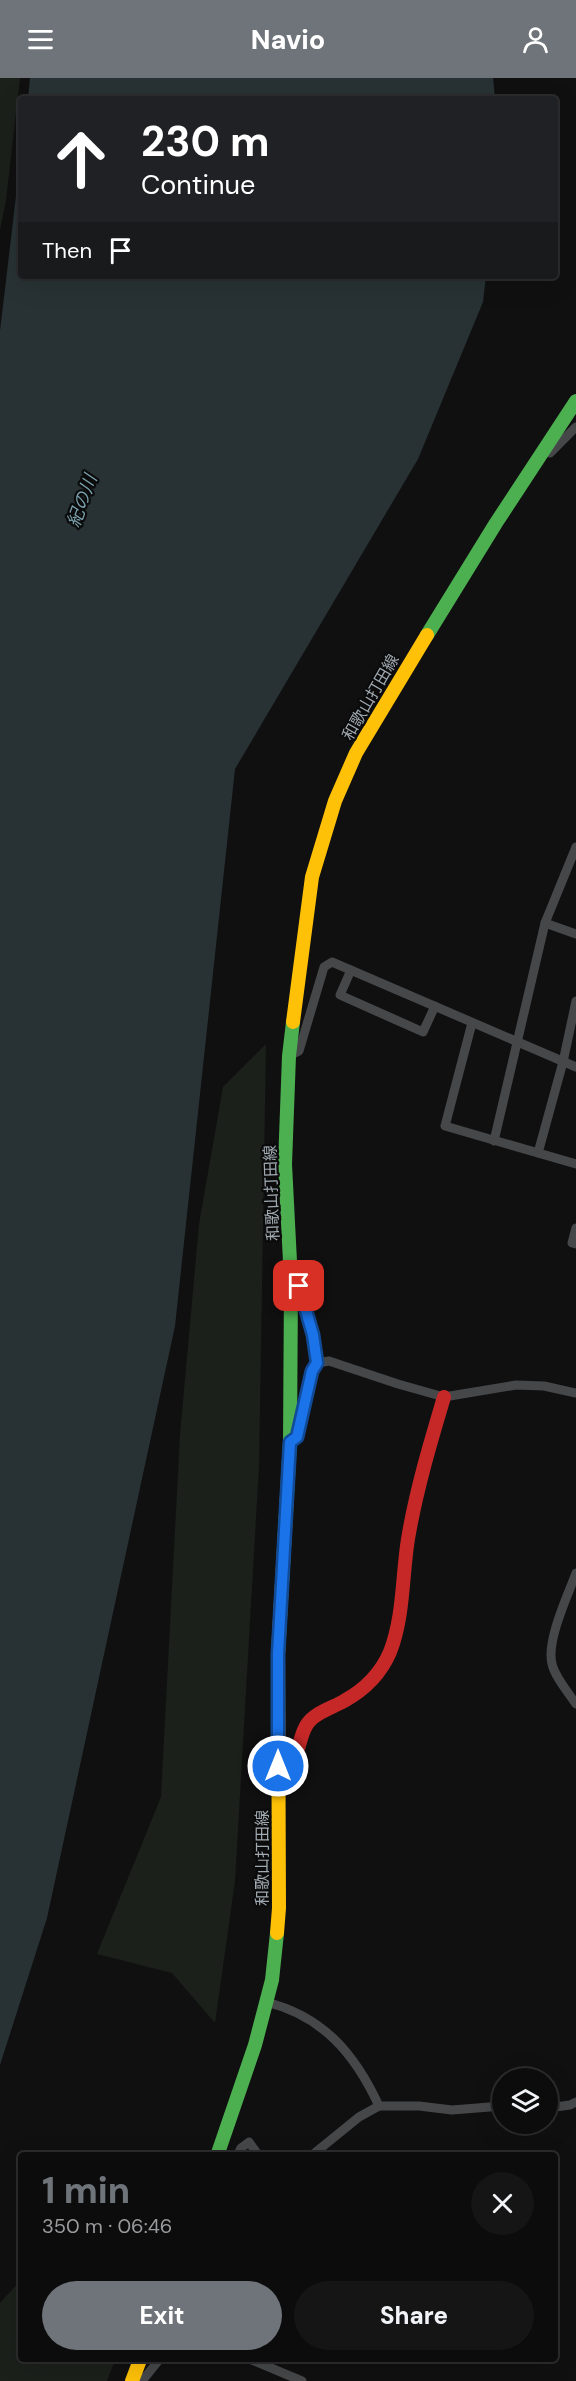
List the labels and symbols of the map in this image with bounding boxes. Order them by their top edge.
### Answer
water label: 紀の川 [61,470,103,530]
street label: 和歌山打田線 [337,650,404,744]
street label: 和歌山打田線 [259,1145,284,1241]
pin [273,1260,324,1311]
position arrow [246,1734,310,1798]
street label: 和歌山打田線 [252,1810,273,1906]

